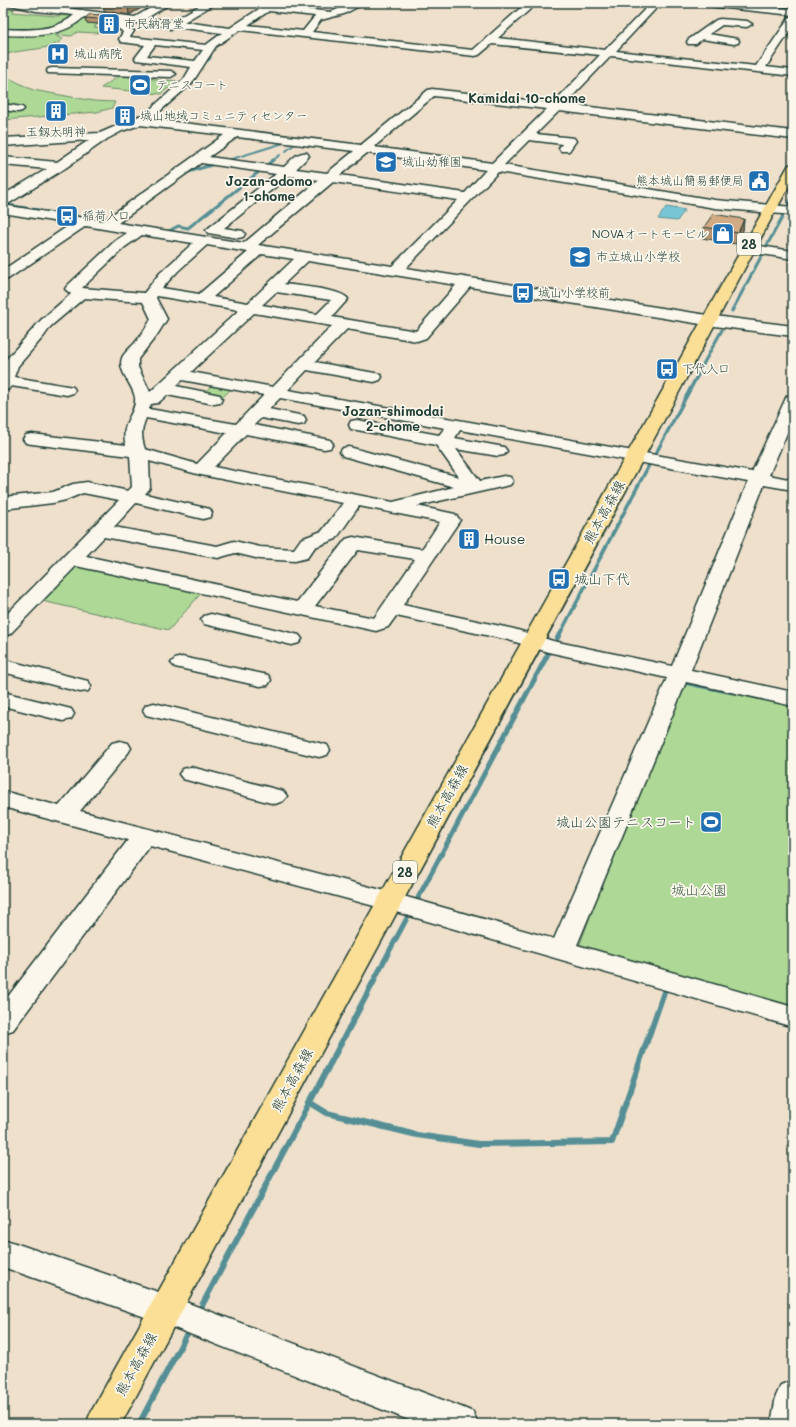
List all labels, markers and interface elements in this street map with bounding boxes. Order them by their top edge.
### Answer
building icon: 市民納骨堂 [96,11,122,37]
place label: 市民納骨堂 [124,15,184,31]
hospital icon: 城山病院 [45,41,71,67]
place label: 城山病院 [74,45,122,61]
sports icon: テニスコート [127,72,153,98]
place label: テニスコート [156,76,228,92]
district label: Kamidai 10-chome [468,89,586,106]
building icon: 玉釼大明神 [43,98,69,124]
building icon: 城山地域コミュニティセンター [112,103,138,129]
place label: 城山地域コミュニティセンター [140,107,308,123]
place label: 玉釼大明神 [26,123,86,139]
school or university icon: 城山幼稚園 [373,149,399,175]
place label: 城山幼稚園 [402,153,462,169]
public building icon: 熊本城山簡易郵便局 [746,168,772,194]
district label: Jozan-odomo 1-chome [226,172,313,204]
place label: 熊本城山簡易郵便局 [636,172,744,188]
bus stop icon: 稲荷入口 [54,203,80,229]
place label: 稲荷入口 [82,207,130,223]
shop icon: NOVAオートモービル [710,221,736,247]
place label: NOVAオートモービル [592,225,708,241]
road number: 28 [737,233,761,255]
school or university icon: 市立城山小学校 [567,244,593,270]
place label: 市立城山小学校 [596,248,680,264]
bus stop icon: 城山小学校前 [510,280,536,306]
place label: 城山小学校前 [538,284,610,300]
bus stop icon: 下代入口 [654,356,680,382]
place label: 下代入口 [682,360,730,376]
district label: Jozan-shimodai 2-chome [342,402,444,434]
street label: 熊本高森線 [578,477,629,547]
building icon: House [456,526,482,552]
place label: House [484,529,525,548]
bus stop icon: 城山下代 [546,566,572,592]
place label: 城山下代 [574,569,630,588]
street label: 熊本高森線 [421,761,472,831]
sports icon: 城山公園テニスコート [698,809,724,835]
place label: 城山公園テニスコート [556,812,696,831]
road number: 28 [393,861,417,883]
park label: 城山公園 [671,880,727,899]
street label: 熊本高森線 [266,1045,317,1115]
street label: 熊本高森線 [110,1329,161,1399]

